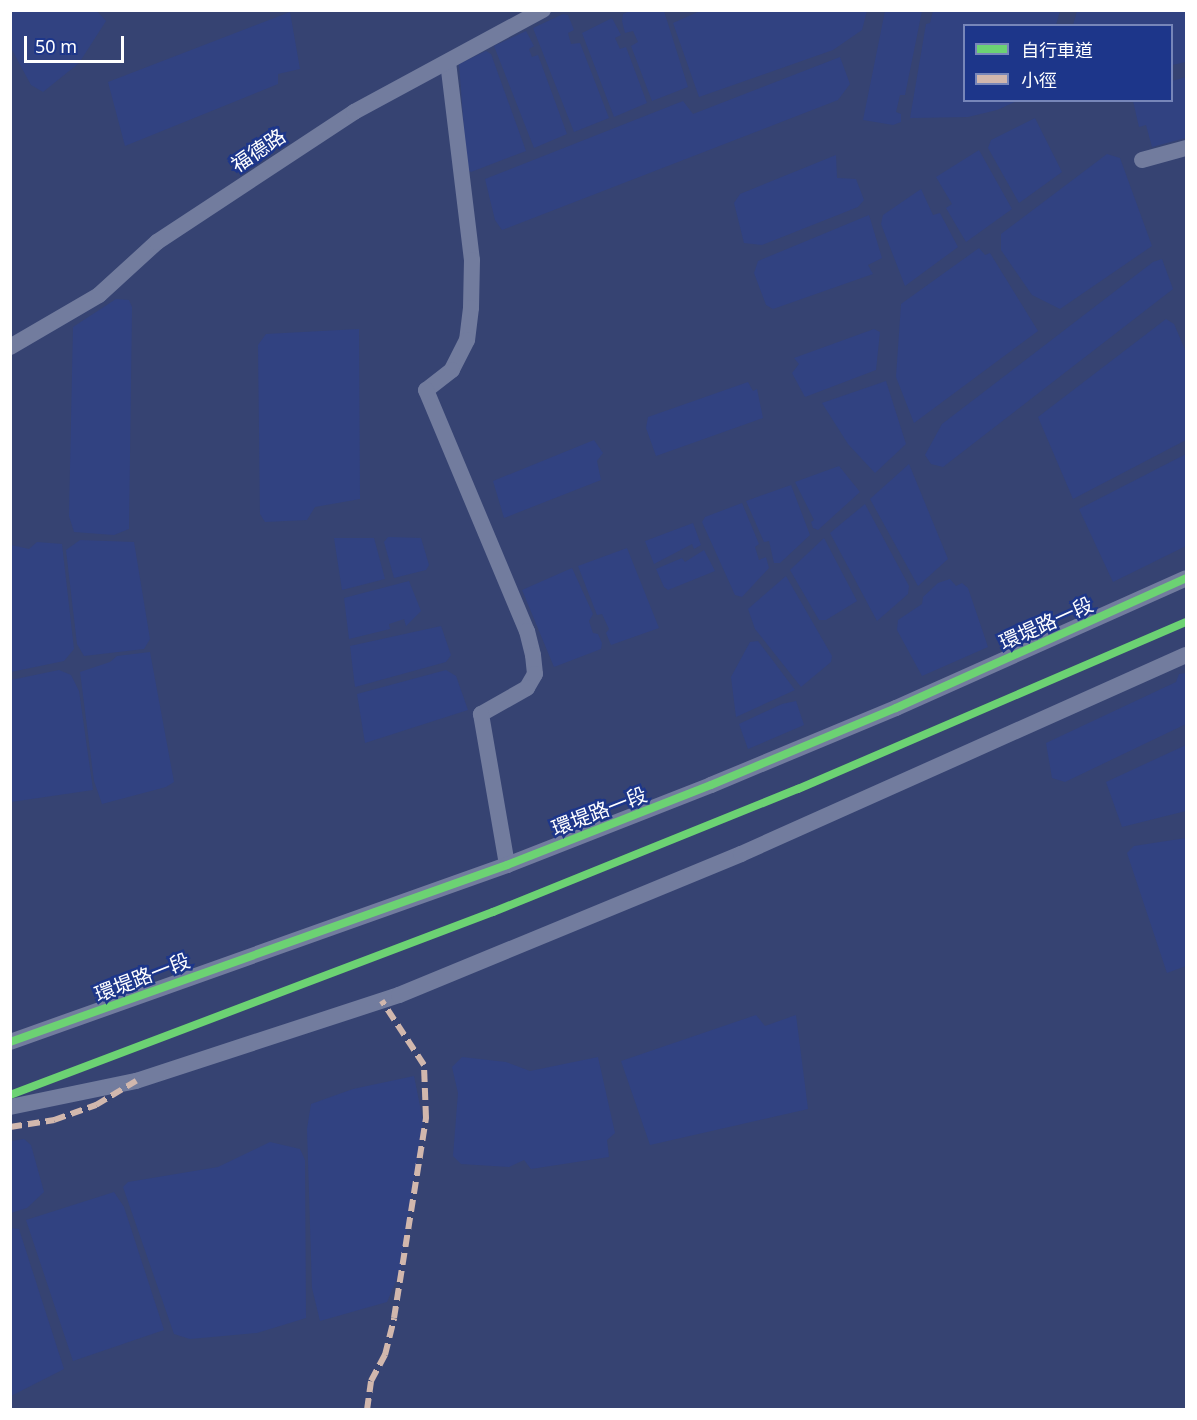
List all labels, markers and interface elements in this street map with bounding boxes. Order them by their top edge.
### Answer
scale bar [27,24,128,62]
legend [963,24,1173,102]
text: 50 m [35,34,77,58]
text: 自行車道 [1021,38,1093,62]
text: 小徑 [1021,68,1057,92]
street label: 福德路 [226,123,290,177]
street label: 環堤路一段 [995,592,1097,654]
street label: 環堤路一段 [548,782,650,840]
street label: 環堤路一段 [91,948,193,1006]

